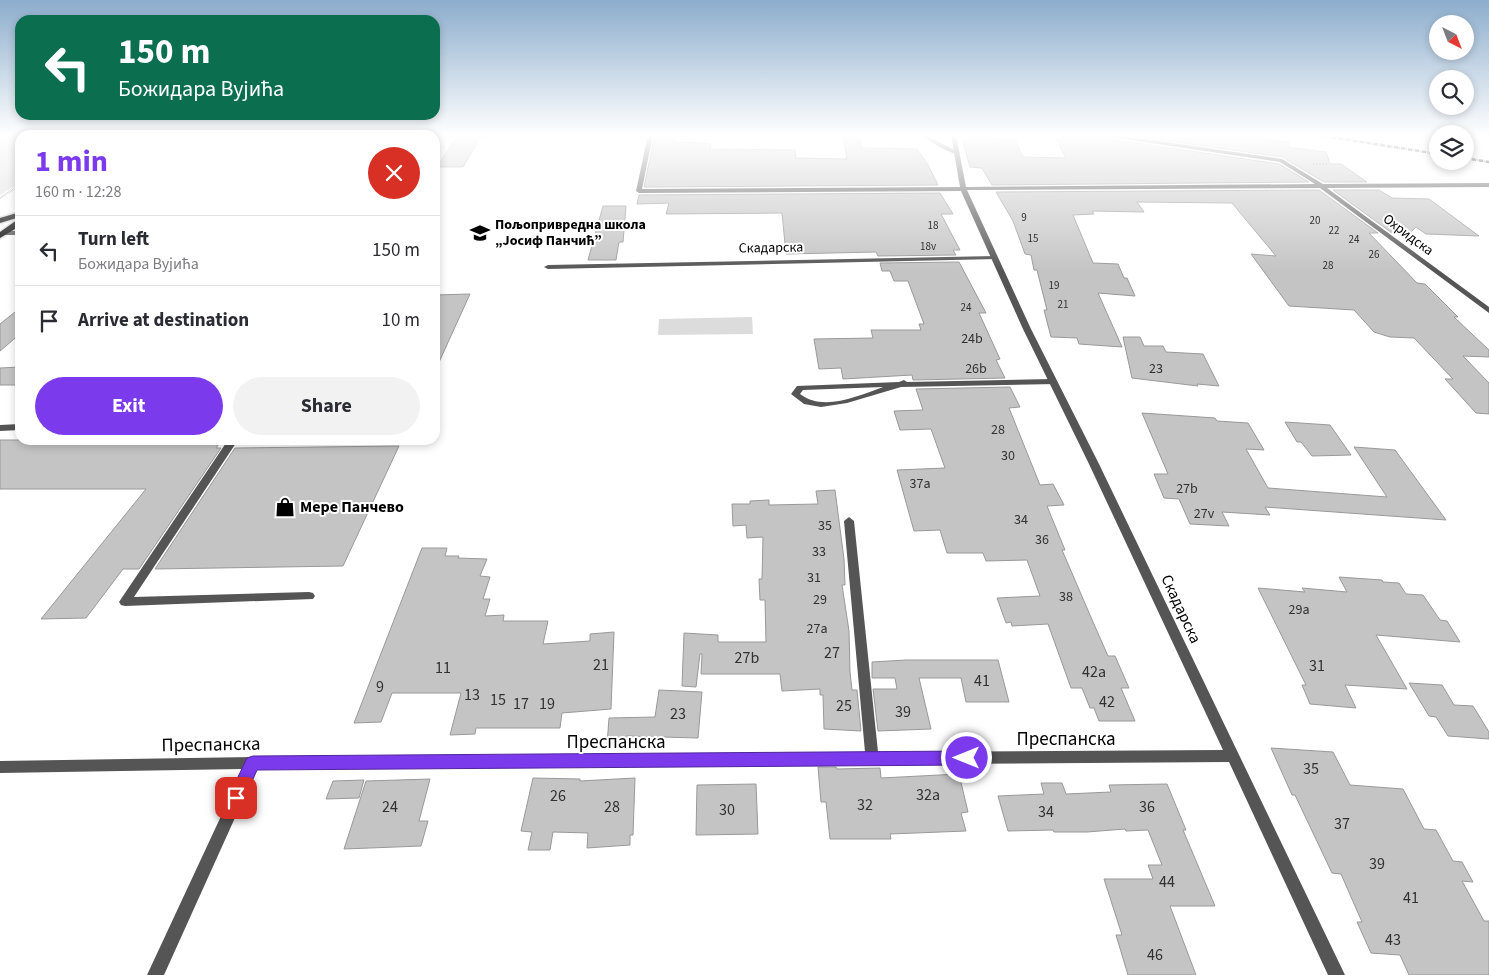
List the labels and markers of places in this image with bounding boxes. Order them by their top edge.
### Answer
place label: Пољопривредна школа „Јосиф Панчић” [495,215,646,251]
school or university icon: Пољопривредна школа „Јосиф Панчић” [469,222,491,244]
shop icon: Мере Панчево [274,496,296,518]
place label: Мере Панчево [300,496,404,518]
pin [215,777,257,819]

